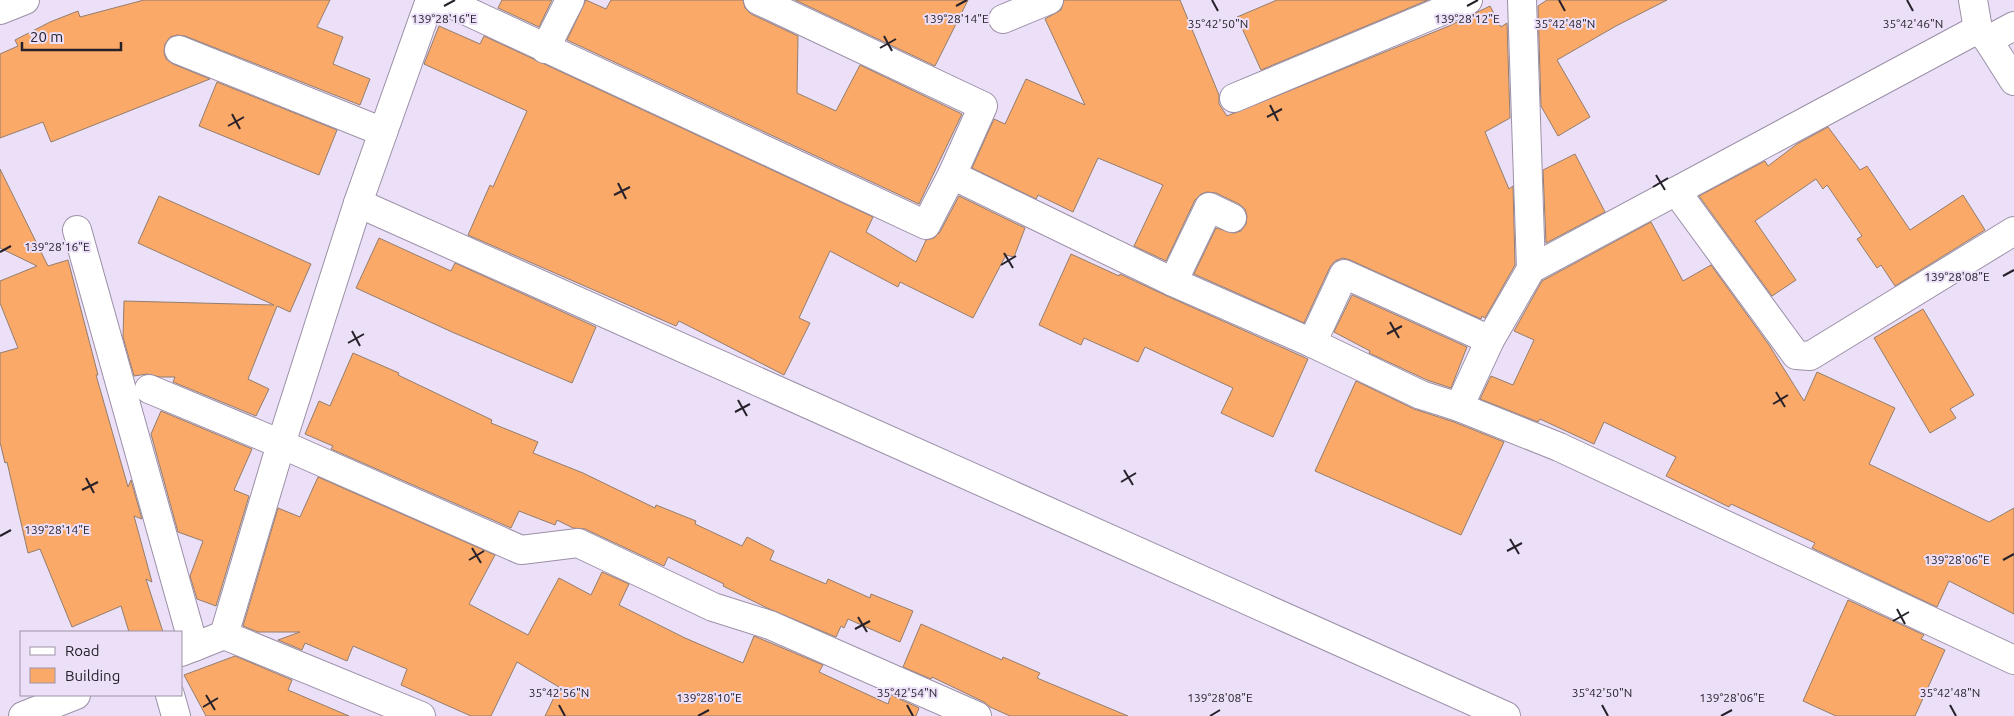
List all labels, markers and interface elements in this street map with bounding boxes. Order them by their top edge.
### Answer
text: 139°28'16"E [411,12,477,25]
text: 139°28'14"E [923,12,989,25]
text: 139°28'12"E [1434,12,1500,25]
text: 35°42'50"N [1188,17,1248,30]
text: 35°42'48"N [1535,17,1595,30]
text: 35°42'46"N [1883,17,1943,30]
scale bar [22,20,121,52]
text: 20 m [30,28,63,45]
text: 139°28'16"E [24,240,90,253]
text: 139°28'08"E [1924,270,1990,283]
text: 139°28'14"E [24,523,90,536]
text: 139°28'06"E [1924,553,1990,566]
legend [20,631,182,696]
text: Road [65,642,100,659]
text: Building [65,667,120,684]
text: 35°42'56"N [529,686,589,699]
text: 35°42'54"N [877,686,937,699]
text: 35°42'50"N [1572,686,1632,699]
text: 35°42'48"N [1920,686,1980,699]
text: 139°28'10"E [676,691,742,704]
text: 139°28'08"E [1187,691,1253,704]
text: 139°28'06"E [1699,691,1765,704]

